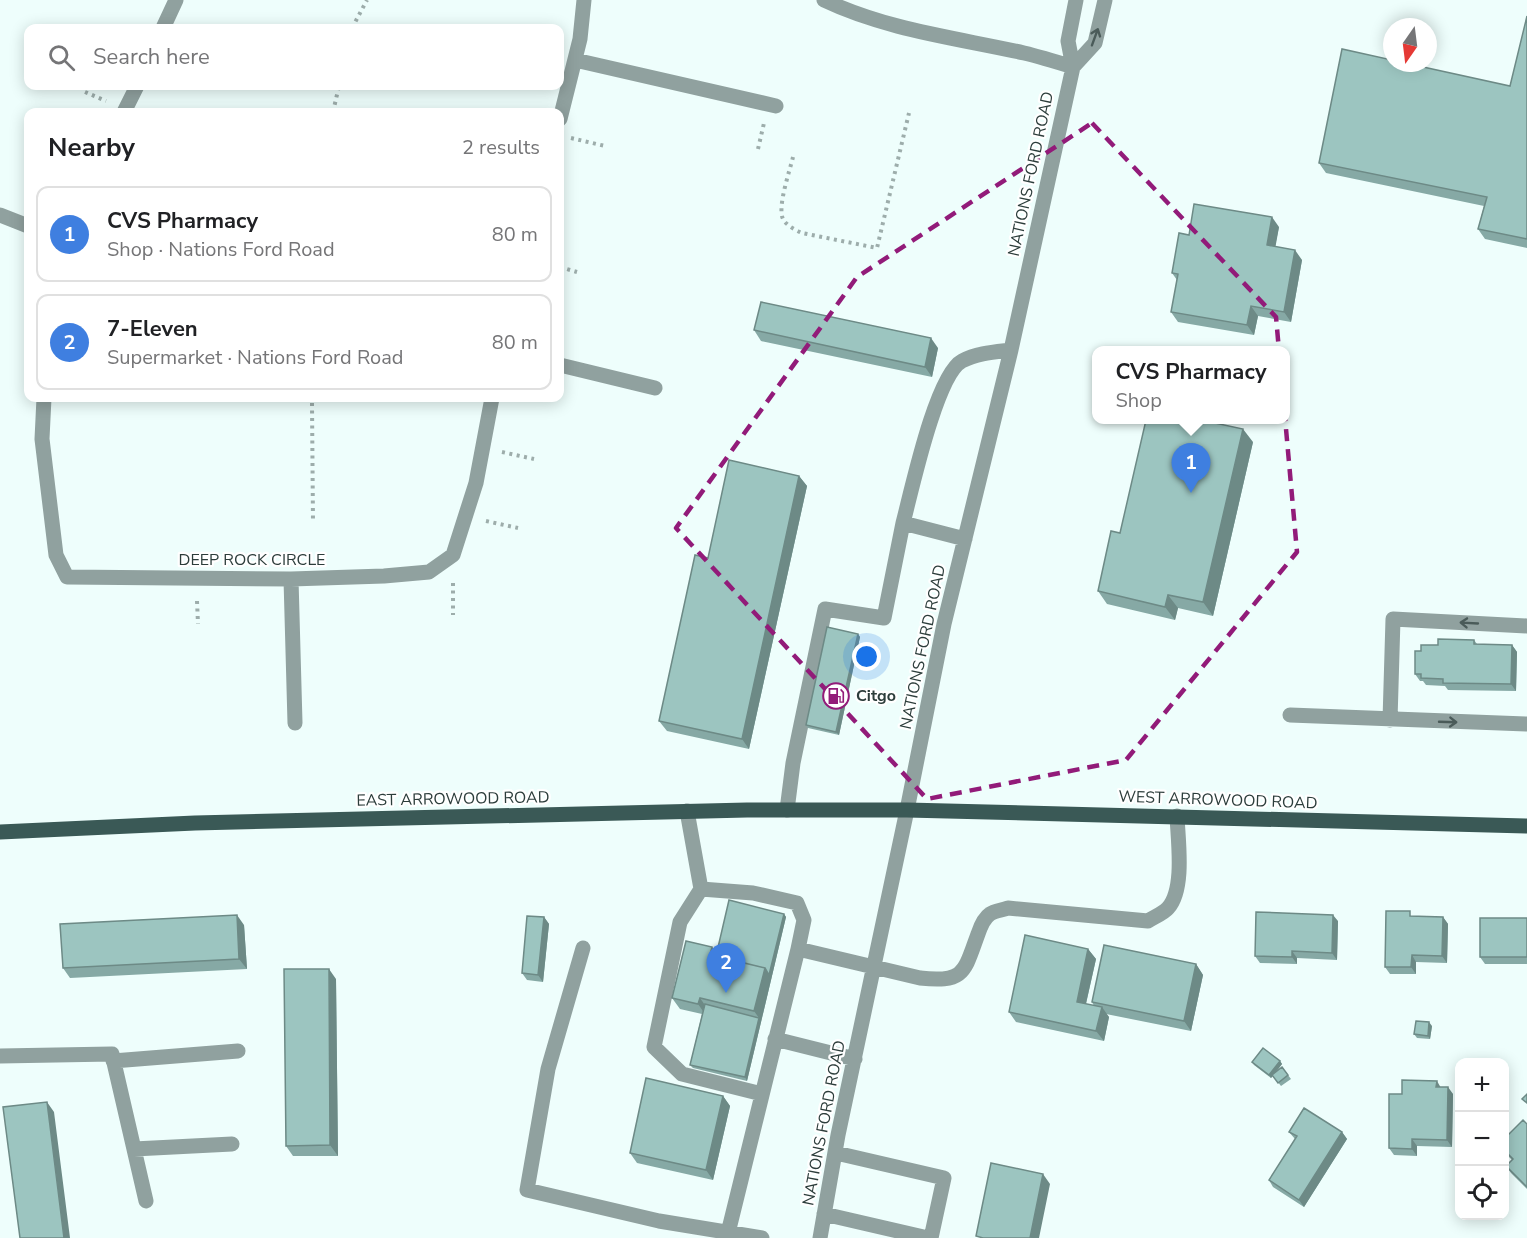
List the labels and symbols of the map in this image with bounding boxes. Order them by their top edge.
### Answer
north arrow [1383,18,1437,72]
one-way arrow [1090,28,1101,46]
street label: NATIONS FORD ROAD [1003,90,1059,258]
pin: 1 [1172,444,1210,493]
street label: DEEP ROCK CIRCLE [179,549,325,571]
street label: NATIONS FORD ROAD [895,563,951,731]
one-way arrow [1459,617,1479,628]
your location [852,642,881,671]
fuel station icon: Citgo [821,681,851,711]
place label: Citgo [856,685,896,707]
one-way arrow [1438,716,1458,727]
street label: EAST ARROWOOD ROAD [356,786,550,812]
street label: WEST ARROWOOD ROAD [1118,786,1318,814]
pin: 2 [706,944,746,993]
street label: NATIONS FORD ROAD [797,1039,851,1207]

